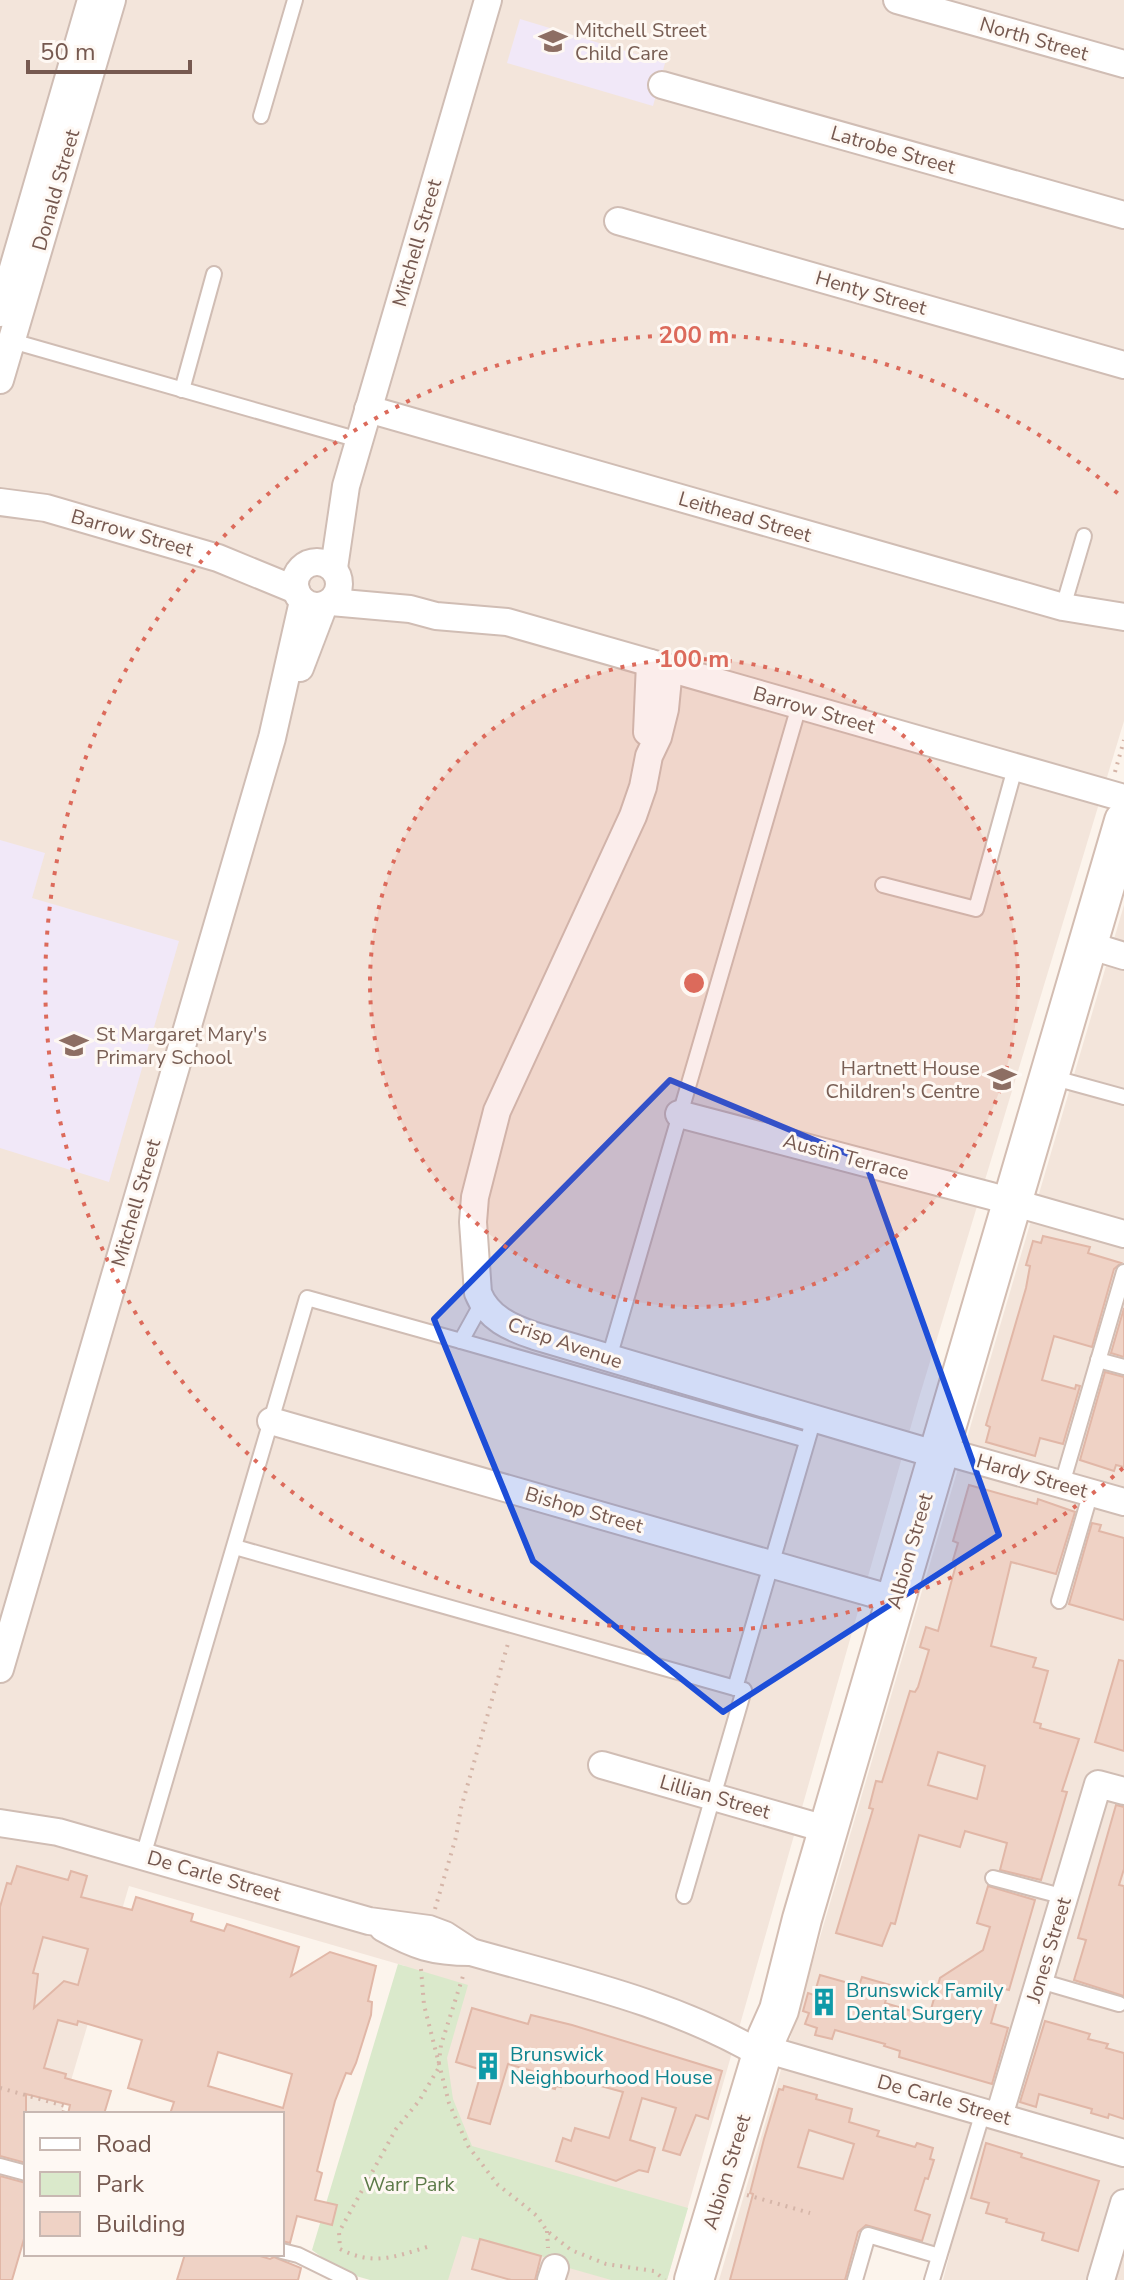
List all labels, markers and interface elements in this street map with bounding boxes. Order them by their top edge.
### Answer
street label: North Street [977,11,1092,68]
place label: Mitchell Street Child Care [575,17,707,67]
scale bar [28,24,190,74]
school or university icon: Mitchell Street Child Care [538,26,568,56]
text: 50 m [40,36,96,68]
street label: Latrobe Street [827,119,959,181]
street label: Donald Street [26,125,86,254]
street label: Mitchell Street [386,175,448,310]
street label: Henty Street [812,264,931,322]
text: 200 m [659,319,729,351]
street label: Leithead Street [675,485,816,549]
street label: Barrow Street [68,503,197,564]
text: 100 m [659,643,729,675]
street label: Barrow Street [750,680,879,741]
centre of rings [680,969,708,997]
place label: St Margaret Mary's Primary School [96,1021,267,1071]
school or university icon: St Margaret Mary's Primary School [59,1030,89,1060]
place label: Hartnett House Children's Centre [825,1055,980,1105]
school or university icon: Hartnett House Children's Centre [987,1064,1017,1094]
street label: Austin Terrace [780,1127,912,1187]
street label: Mitchell Street [105,1135,167,1270]
street label: Crisp Avenue [504,1311,626,1375]
street label: Hardy Street [973,1447,1092,1505]
street label: Bishop Street [522,1480,647,1540]
street label: Albion Street [881,1489,940,1612]
street label: Lillian Street [657,1768,774,1826]
street label: De Carle Street [144,1844,285,1908]
street label: Jones Street [1020,1893,1078,2007]
place label: Brunswick Family Dental Surgery [846,1977,1004,2027]
building icon: Brunswick Family Dental Surgery [809,1987,839,2017]
place label: Brunswick Neighbourhood House [510,2041,713,2091]
building icon: Brunswick Neighbourhood House [473,2051,503,2081]
street label: De Carle Street [874,2068,1015,2132]
street label: Albion Street [697,2110,758,2233]
legend [24,2112,284,2256]
text: Road [96,2128,152,2160]
text: Park [96,2168,145,2200]
park label: Warr Park [364,2171,455,2198]
text: Building [96,2208,186,2240]

